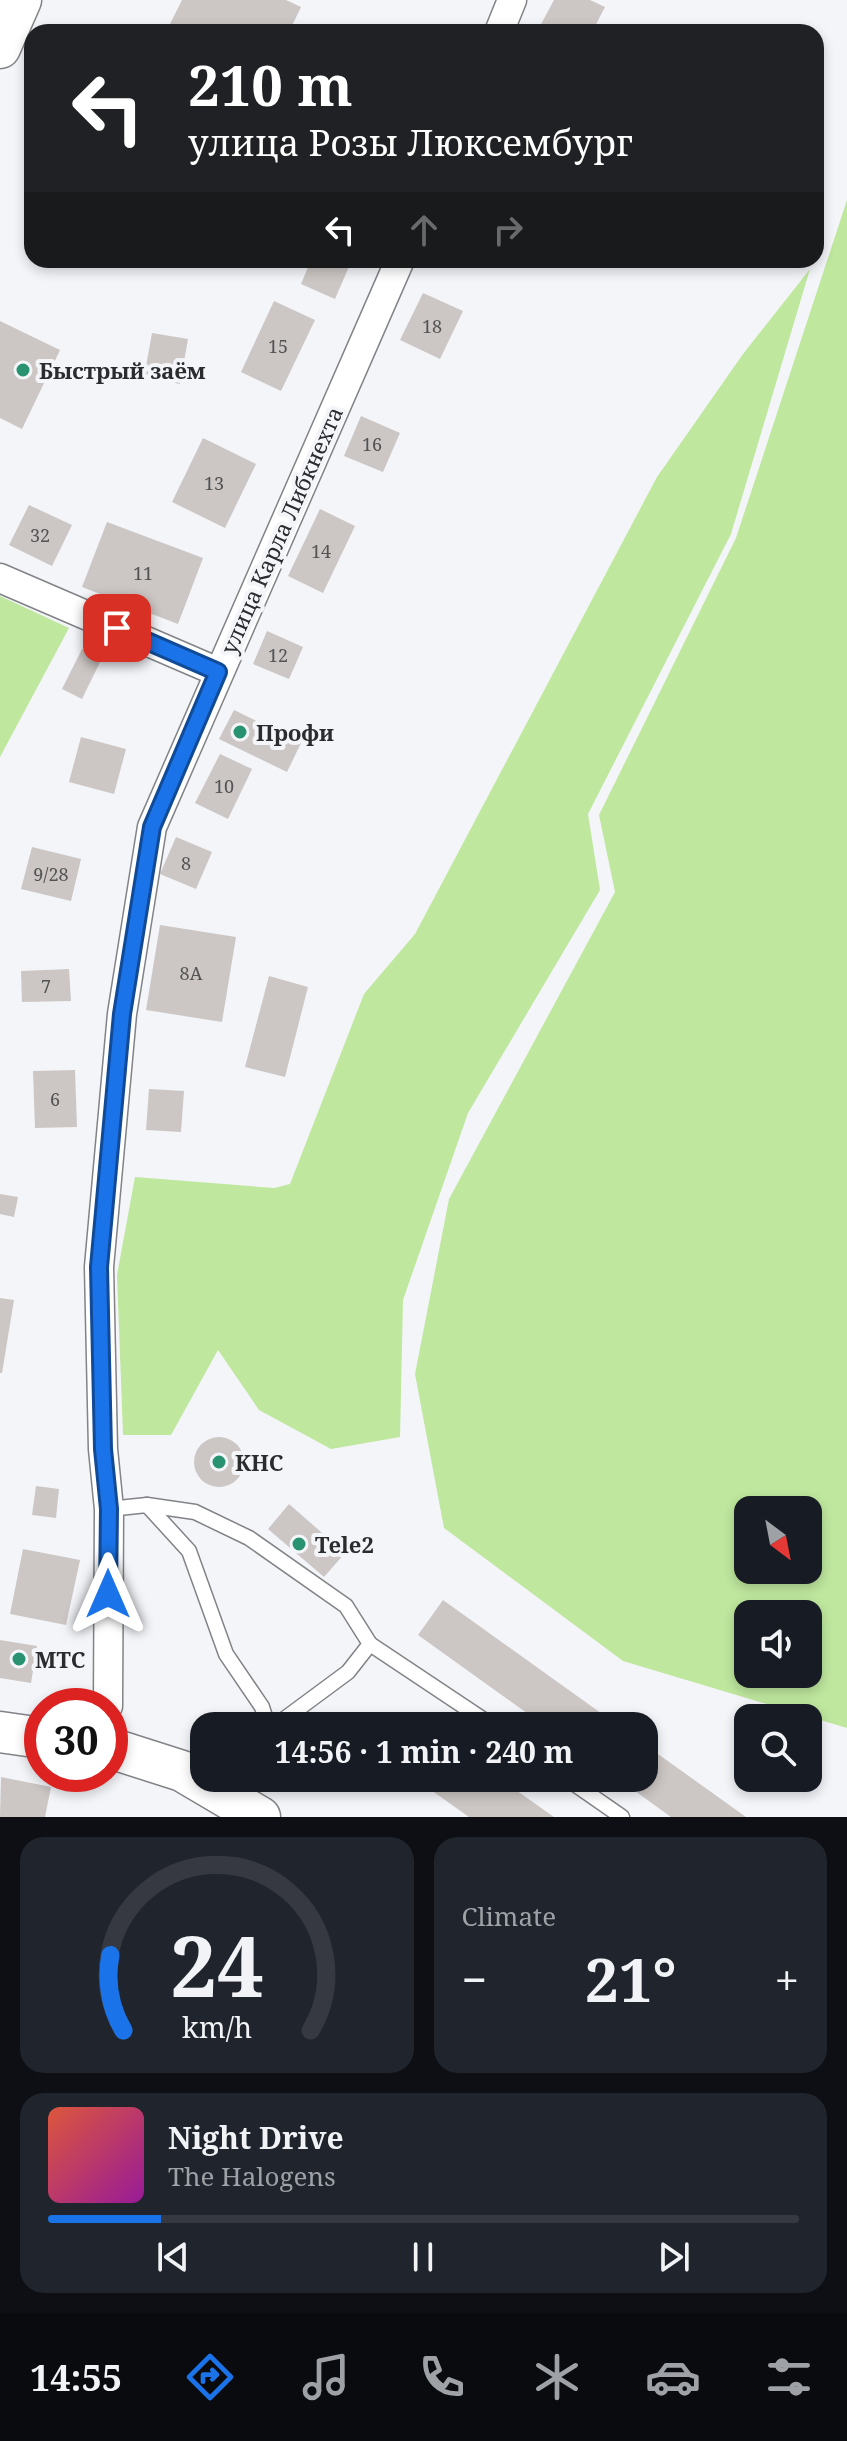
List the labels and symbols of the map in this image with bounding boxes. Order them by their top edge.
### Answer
house number: 18 [422,314,442,338]
house number: 15 [268,334,288,358]
place label: Быстрый заём [39,355,206,385]
marker: Быстрый заём [14,361,32,379]
street label: улица Карла Либкнехта [213,402,349,658]
house number: 16 [362,432,382,456]
house number: 13 [204,471,224,495]
house number: 32 [30,523,50,547]
house number: 14 [311,539,331,563]
house number: 11 [133,561,153,585]
pin [83,594,151,662]
house number: 12 [268,643,288,667]
place label: Профи [256,717,334,747]
marker: Профи [231,723,249,741]
house number: 10 [214,774,234,798]
house number: 8 [181,851,191,875]
house number: 9/28 [33,862,69,886]
house number: 8А [180,961,203,985]
house number: 7 [41,974,51,998]
house number: 6 [50,1087,60,1111]
place label: КНС [235,1447,283,1477]
marker: КНС [210,1453,228,1471]
north arrow [734,1496,822,1584]
place label: Tele2 [315,1529,374,1559]
marker: Tele2 [290,1535,308,1553]
position arrow [66,1552,150,1636]
place label: МТС [35,1644,86,1674]
marker: МТС [10,1650,28,1668]
speed limit sign: 30 [24,1688,128,1792]

